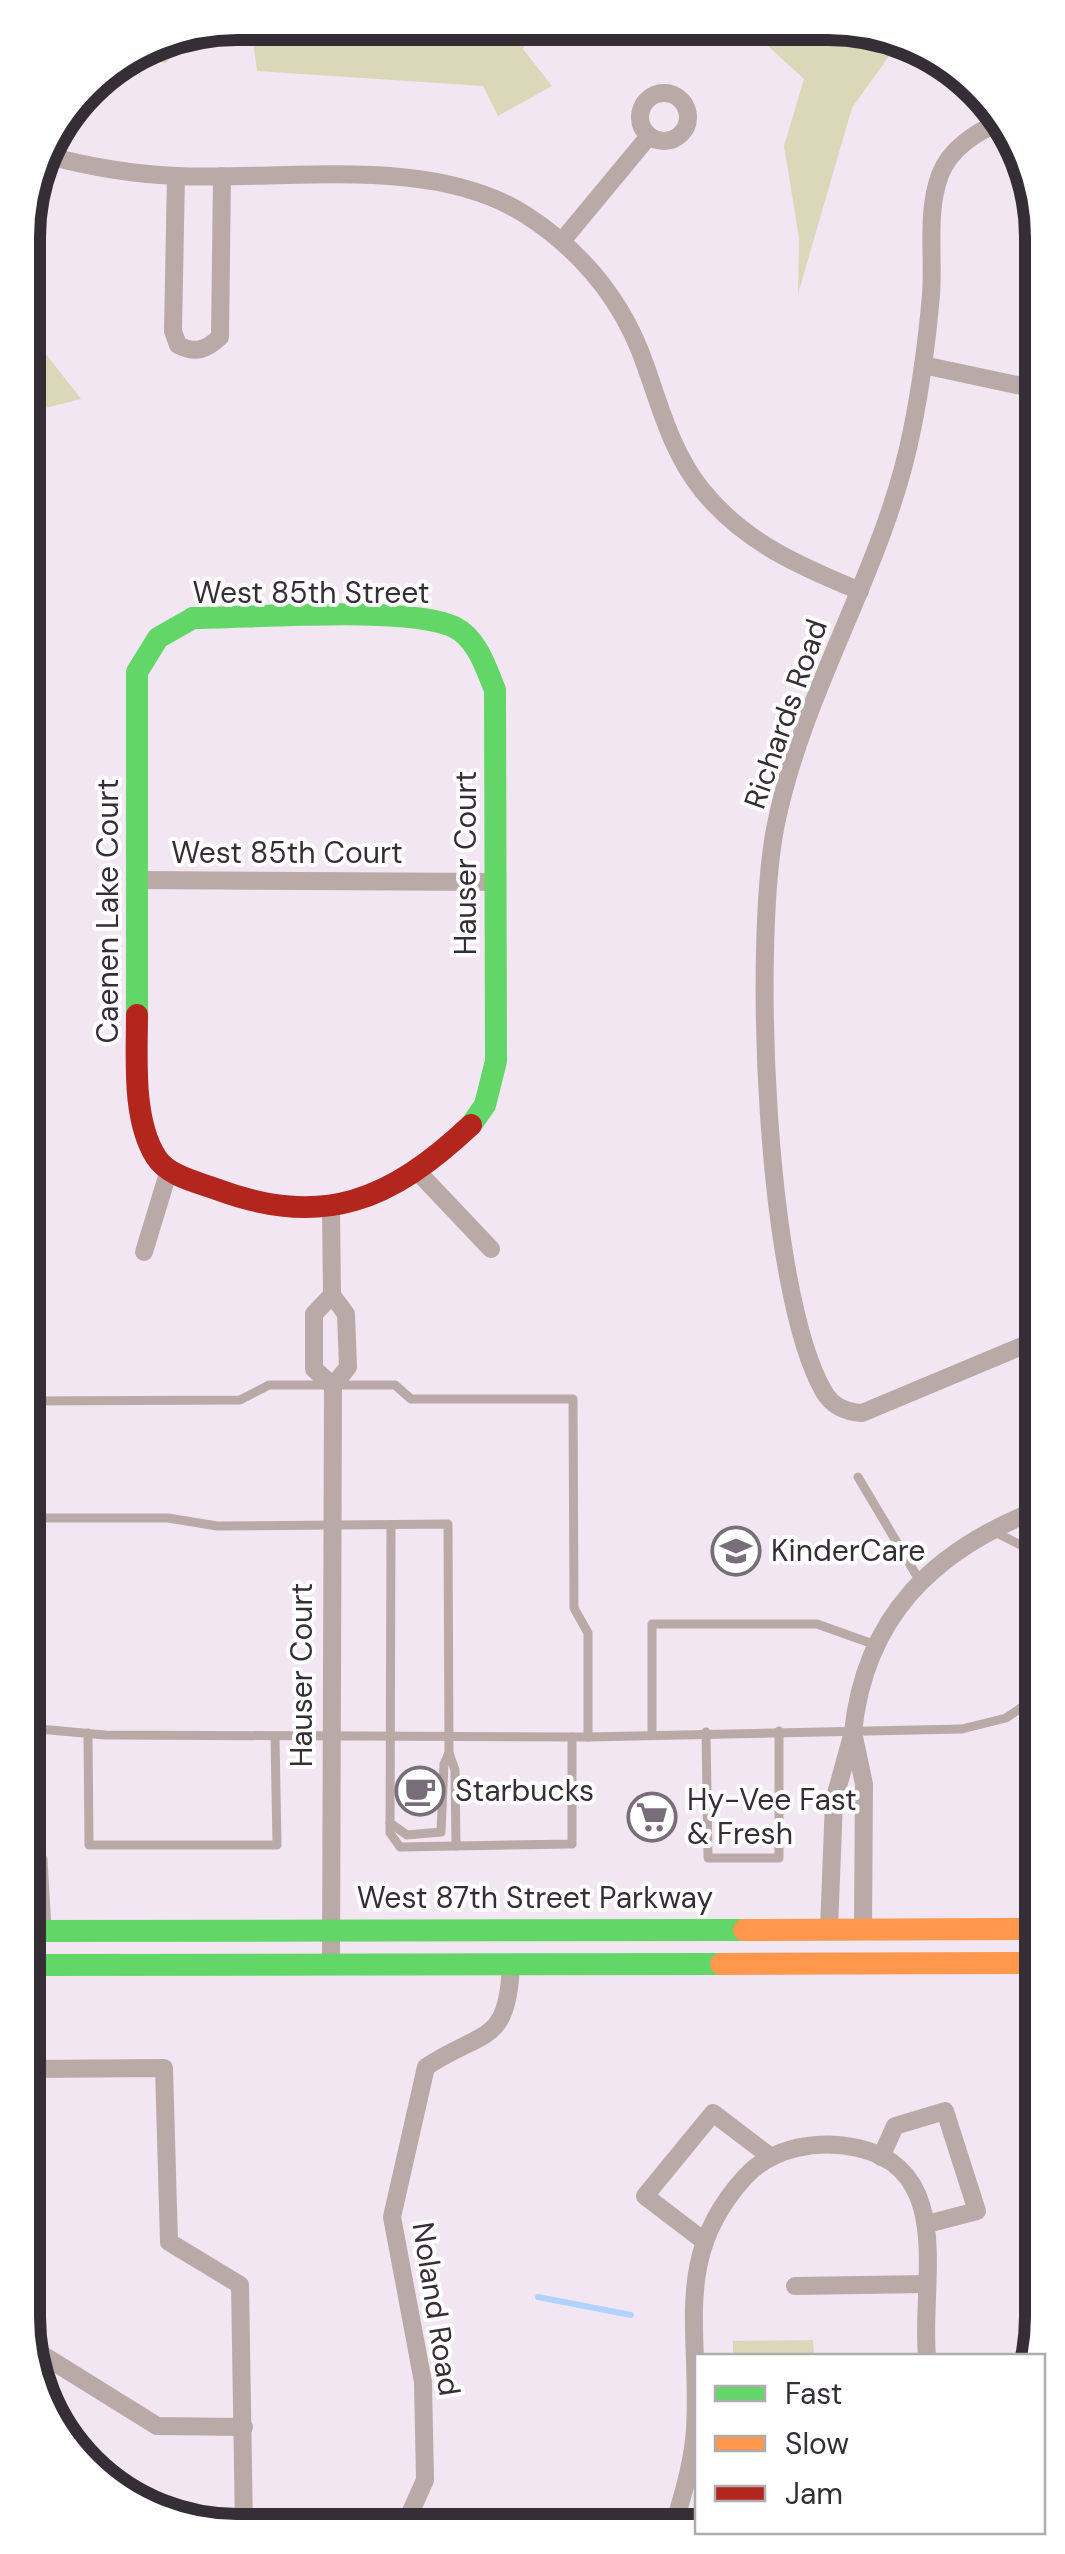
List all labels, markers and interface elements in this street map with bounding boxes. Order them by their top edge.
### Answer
street label: West 85th Street [192,573,430,612]
street label: Richards Road [735,614,836,814]
street label: Hauser Court [446,771,485,955]
street label: Caenen Lake Court [88,779,127,1043]
street label: West 85th Court [171,833,403,872]
school or university icon: KinderCare [710,1525,762,1577]
place label: KinderCare [771,1531,925,1570]
street label: Hauser Court [282,1583,321,1767]
cafe icon: Starbucks [394,1765,446,1817]
place label: Starbucks [455,1771,594,1810]
place label: Hy-Vee Fast & Fresh [687,1780,857,1853]
supermarket icon: Hy-Vee Fast & Fresh [626,1791,678,1843]
street label: West 87th Street Parkway [357,1878,713,1917]
street label: Noland Road [404,2219,469,2399]
legend [695,2354,1045,2534]
text: Fast [785,2374,843,2413]
text: Slow [785,2424,849,2463]
text: Jam [785,2474,843,2513]

